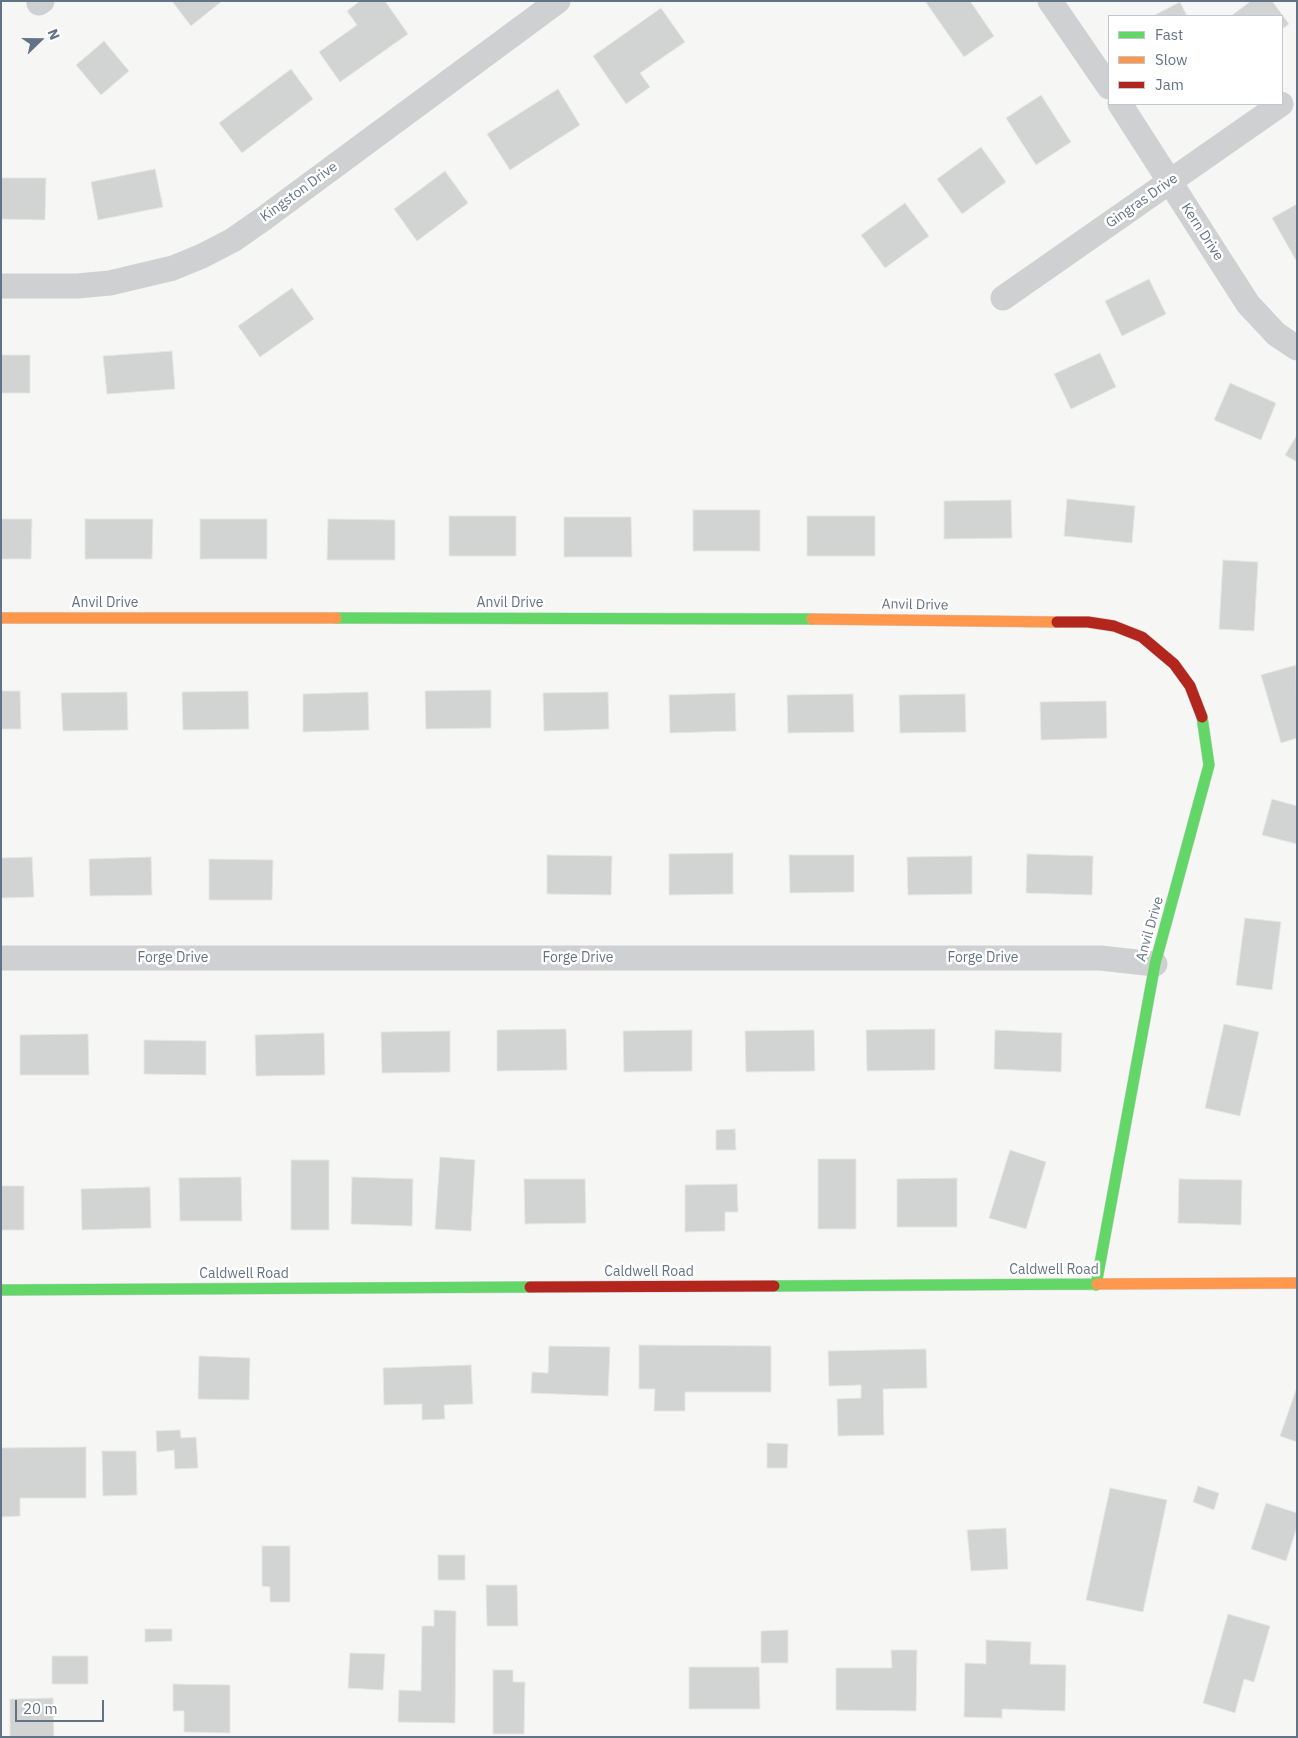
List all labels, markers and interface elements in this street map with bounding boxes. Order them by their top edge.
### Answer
north arrow [15,15,65,65]
legend [1108,15,1283,105]
text: Fast [1155,25,1183,44]
text: N [44,26,64,42]
text: Slow [1155,50,1188,69]
text: Jam [1155,75,1184,94]
street label: Kingston Drive [257,158,341,226]
street label: Gingras Drive [1103,170,1181,232]
street label: Kern Drive [1177,200,1227,264]
street label: Anvil Drive [72,595,138,611]
street label: Anvil Drive [477,595,543,611]
street label: Anvil Drive [881,596,949,614]
street label: Anvil Drive [1133,895,1167,963]
street label: Forge Drive [138,950,208,966]
street label: Forge Drive [543,950,613,966]
street label: Forge Drive [948,950,1018,966]
street label: Caldwell Road [1009,1262,1099,1278]
street label: Caldwell Road [604,1264,694,1280]
street label: Caldwell Road [199,1266,289,1282]
scale bar [18,1690,106,1722]
text: 20 m [23,1699,58,1718]

